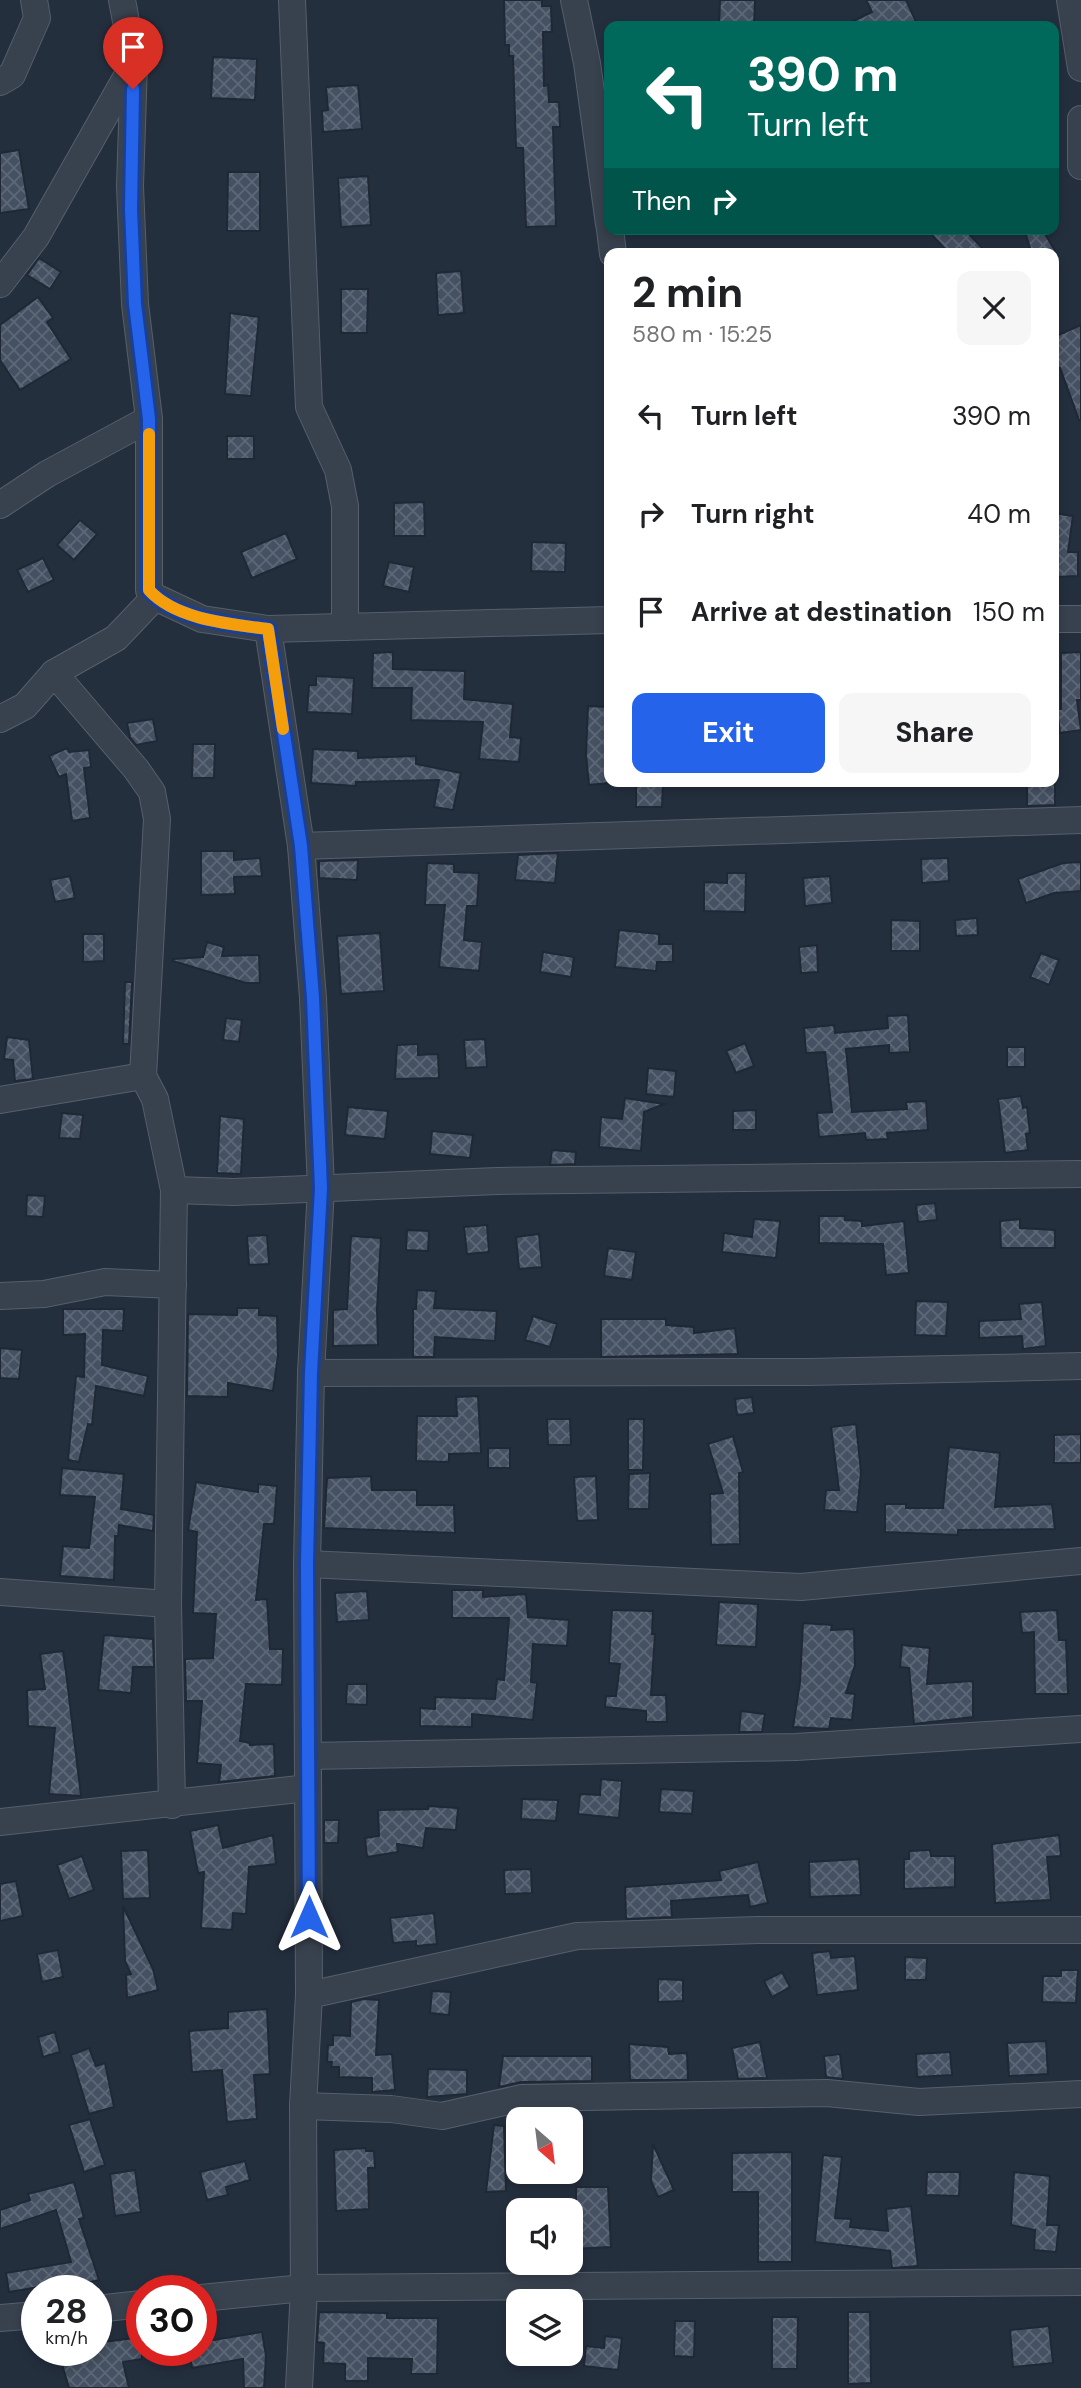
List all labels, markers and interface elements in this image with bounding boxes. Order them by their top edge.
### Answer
pin [103,17,163,89]
icon: arrive [114,28,152,66]
text: 390 m [747,42,899,106]
icon: left [632,49,723,140]
text: Turn left [747,104,869,146]
icon: right [705,182,743,220]
text: Then [632,184,691,218]
text: 2 min [632,265,743,320]
button: close [957,271,1031,345]
text: 580 m · 15:25 [632,319,772,349]
icon: left [632,397,670,435]
text: Turn left [691,399,798,433]
text: 390 m [952,399,1031,433]
icon: right [632,495,670,533]
text: Turn right [691,497,815,531]
text: 40 m [967,497,1031,531]
icon: arrive [632,593,670,631]
text: Arrive at destination [691,595,952,629]
text: 150 m [973,595,1045,629]
button: Exit [632,693,825,773]
button: Share [839,693,1031,773]
position arrow [272,1880,346,1954]
north arrow [506,2107,583,2184]
map controls [506,2107,583,2366]
button: sound [506,2198,583,2275]
speed limit sign: 30 [126,2275,217,2366]
text: 28 [45,2288,88,2334]
button: layers [506,2289,583,2366]
text: km/h [45,2326,88,2350]

